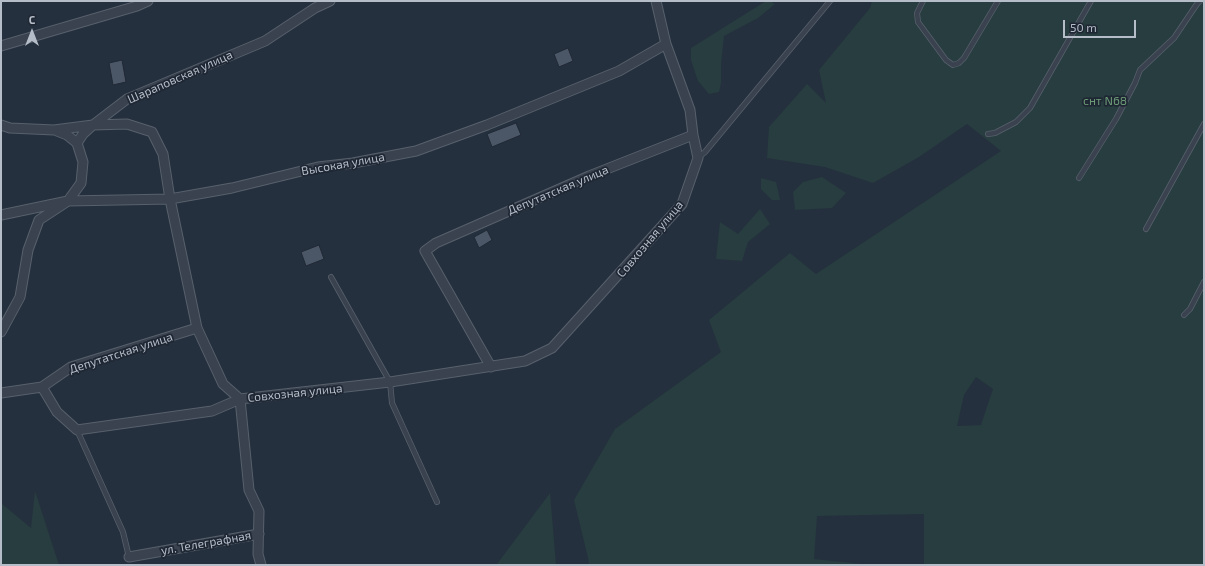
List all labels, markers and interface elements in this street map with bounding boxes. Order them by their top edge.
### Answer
north arrow [12,12,52,52]
scale bar [1065,12,1138,38]
text: С [29,13,35,26]
text: 50 m [1070,20,1097,34]
street label: Шараповская улица [125,47,235,107]
park label: снт N68 [1083,94,1127,108]
street label: Высокая улица [300,150,386,178]
street label: Депутатская улица [505,162,611,218]
street label: Совхозная улица [614,198,686,280]
street label: Депутатская улица [67,329,175,377]
street label: Совхозная улица [247,381,343,405]
street label: ул. Телеграфная [160,528,252,558]

